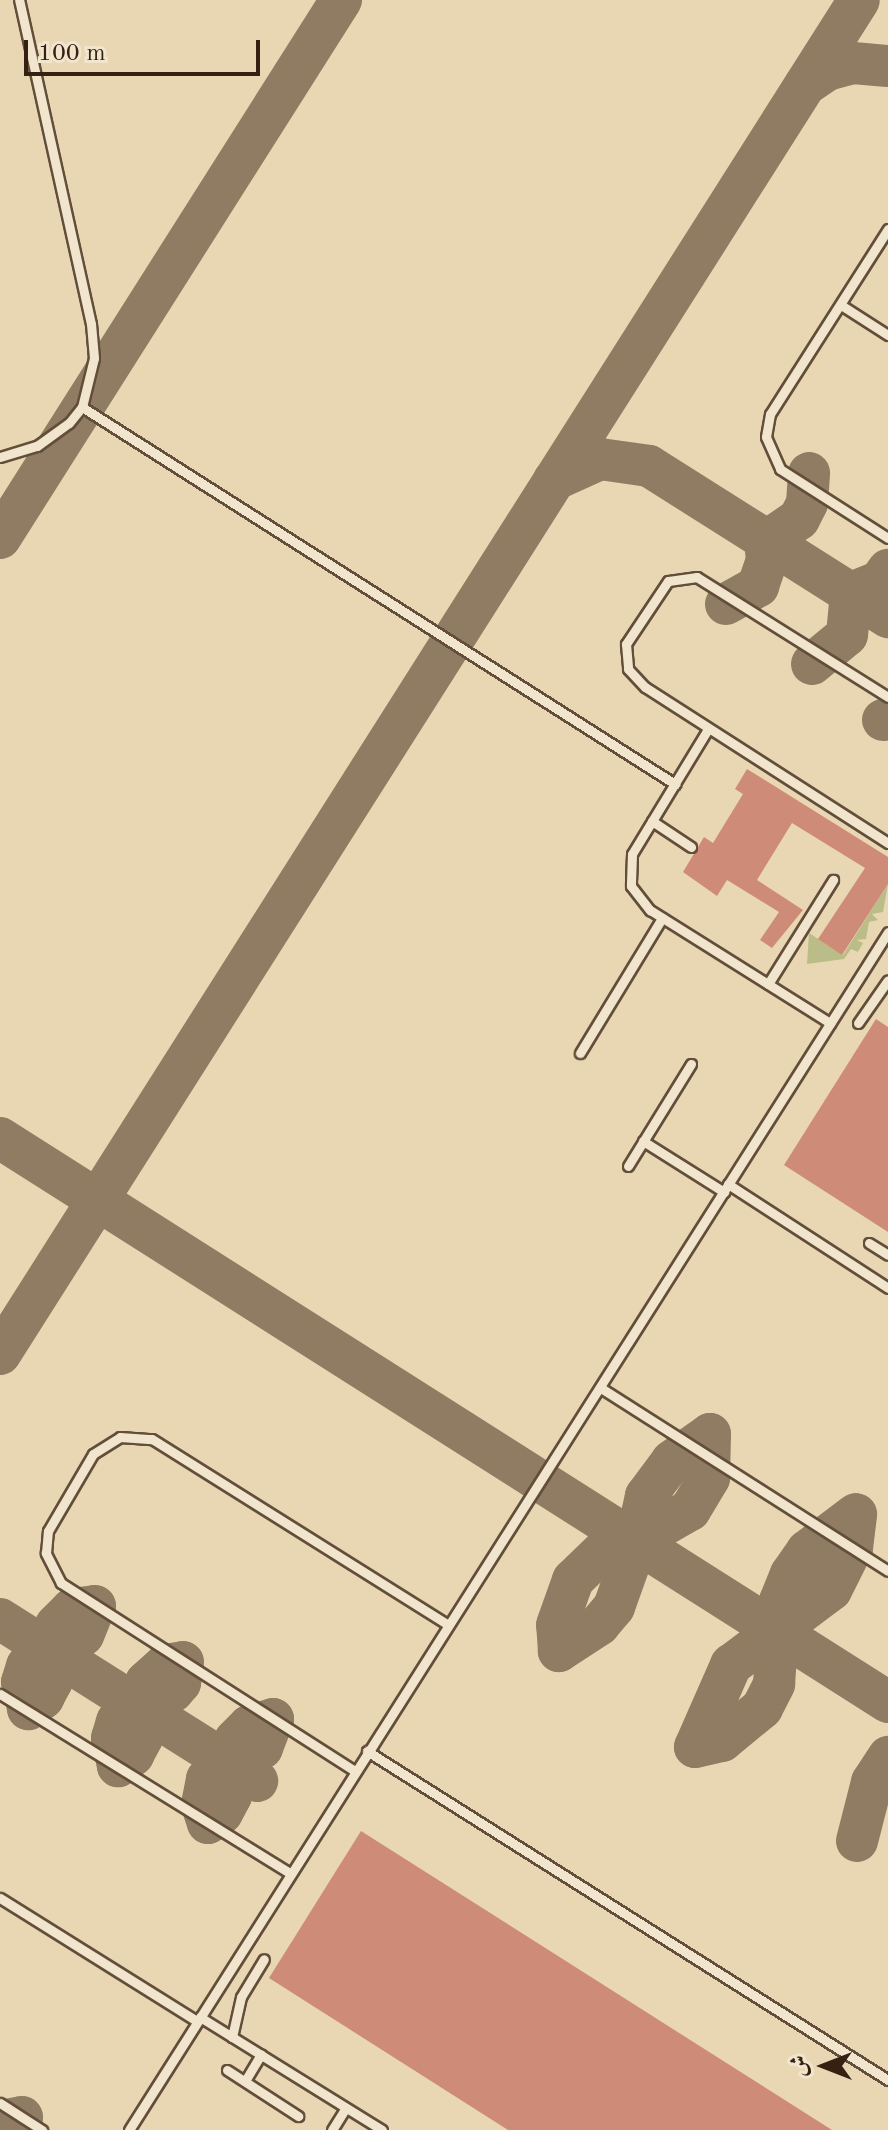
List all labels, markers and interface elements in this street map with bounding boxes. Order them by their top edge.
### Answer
scale bar [28,24,264,74]
text: 100 m [38,42,106,66]
north arrow [784,2026,864,2106]
text: ش [789,2055,811,2077]

